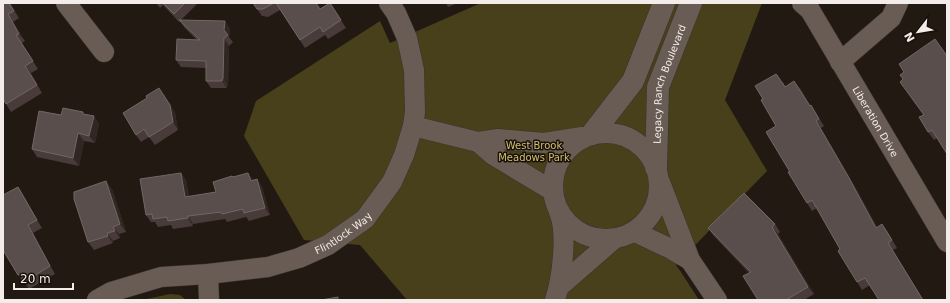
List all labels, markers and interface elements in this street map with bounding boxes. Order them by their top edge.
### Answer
north arrow [898,12,938,52]
street label: Legacy Ranch Boulevard [651,23,688,144]
text: N [902,30,918,44]
street label: Liberation Drive [851,84,901,159]
park label: West Brook Meadows Park [498,140,570,163]
street label: Flintlock Way [313,210,374,256]
scale bar [14,265,73,291]
text: 20 m [20,272,51,286]

